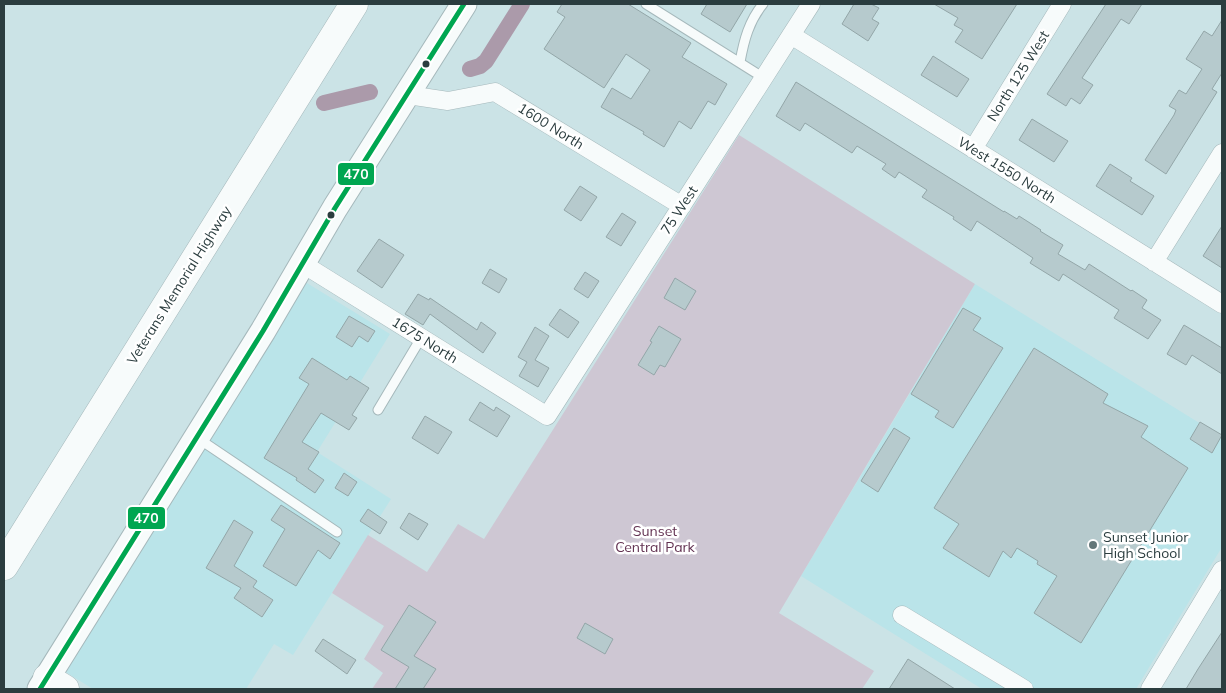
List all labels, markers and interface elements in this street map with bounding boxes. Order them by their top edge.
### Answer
street label: North 125 West [983,27,1053,125]
unlabelled marker [421,59,431,69]
street label: 1600 North [515,99,587,153]
street label: West 1550 North [955,133,1059,207]
line badge: 470 [337,162,375,186]
text: 470 [343,165,369,183]
street label: 75 West [657,182,701,238]
street label: Veterans Memorial Highway [123,202,236,368]
unlabelled marker [326,210,336,220]
street label: 1675 North [389,313,461,367]
line badge: 470 [127,506,166,530]
text: 470 [133,509,159,527]
park label: Sunset Central Park [615,522,696,556]
place label: Sunset Junior High School [1103,528,1189,562]
marker: Sunset Junior High School [1087,539,1099,551]

